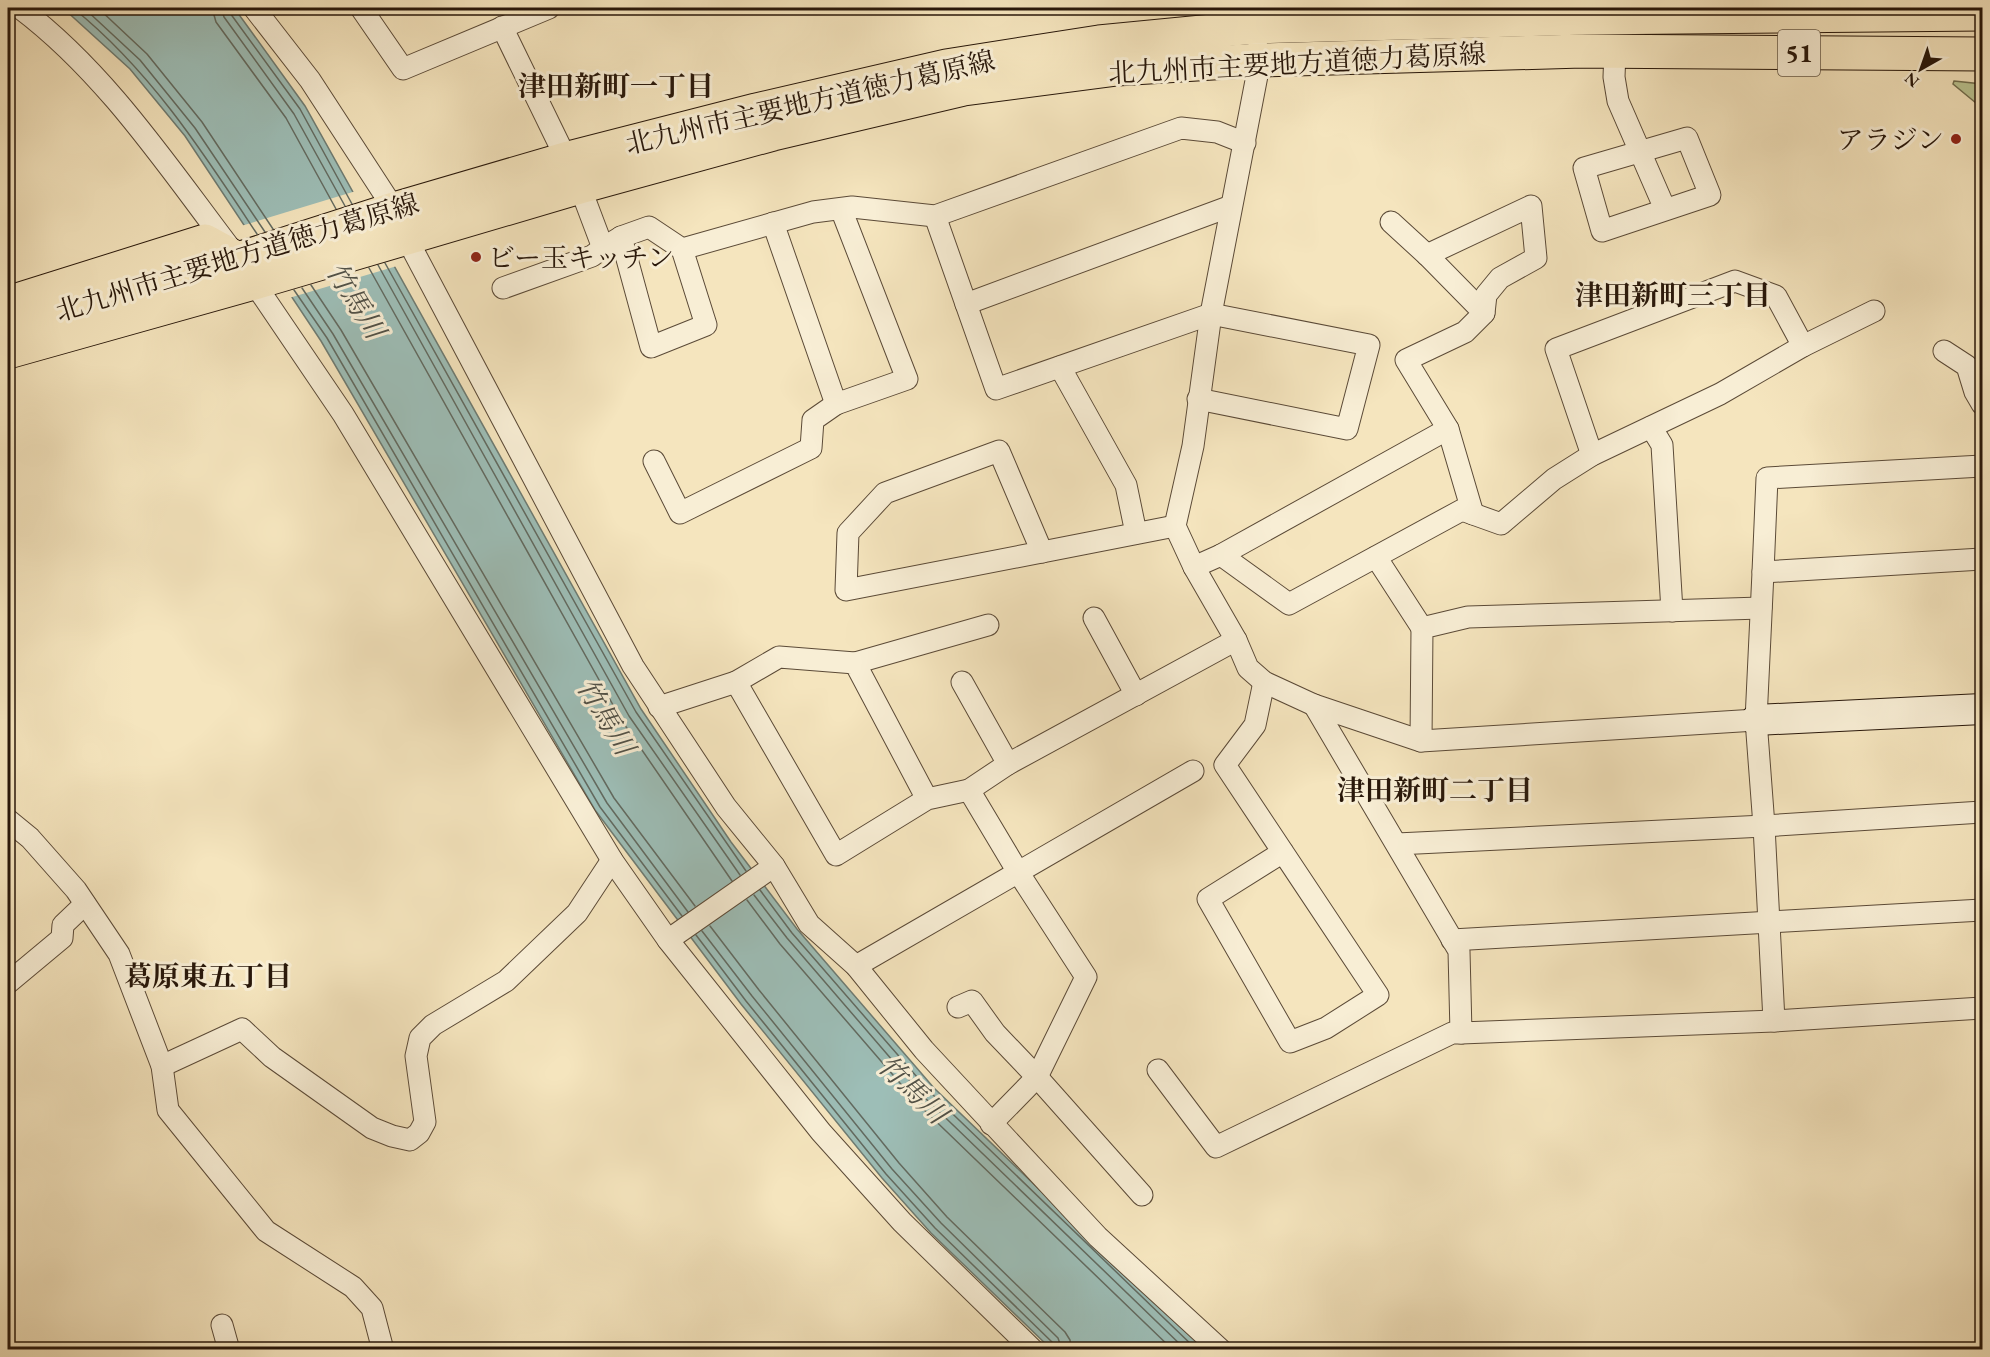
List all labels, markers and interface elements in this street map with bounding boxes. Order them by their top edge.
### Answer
road number: 51 [1778,30,1820,76]
street label: 北九州市主要地方道徳力葛原線 [1107,36,1487,90]
north arrow [1891,39,1951,99]
street label: 北九州市主要地方道徳力葛原線 [622,42,998,162]
district label: 津田新町一丁目 [518,68,714,104]
text: N [1900,68,1923,92]
place label: アラジン [1837,122,1944,157]
marker: アラジン [1949,132,1963,146]
street label: 北九州市主要地方道徳力葛原線 [51,185,423,329]
place label: ビー玉キッチン [488,240,674,275]
marker: ビー玉キッチン [469,250,483,264]
water label: 竹馬川 [318,255,395,348]
district label: 津田新町三丁目 [1575,277,1771,313]
water label: 竹馬川 [569,671,645,764]
district label: 津田新町二丁目 [1337,772,1533,808]
district label: 葛原東五丁目 [124,958,292,994]
water label: 竹馬川 [870,1047,958,1133]

